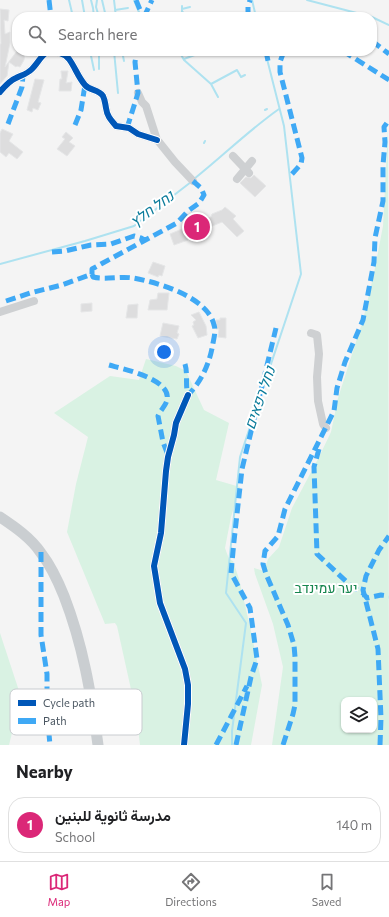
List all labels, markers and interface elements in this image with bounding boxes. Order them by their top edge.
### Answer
search box [12,12,377,56]
icon: search [26,23,48,45]
text: Search here [58,25,137,43]
water label: נחל חלץ [126,185,179,231]
pin: 1 [184,212,210,242]
your location [154,342,174,362]
water label: נחל רפאים [240,362,279,432]
park label: יער עמינדב [295,579,357,596]
legend [10,689,142,735]
text: Cycle path [43,696,95,709]
map controls [341,697,377,733]
button: layers [341,697,377,733]
text: Path [43,714,66,727]
text: Nearby [16,761,73,782]
text: مدرسة ثانوية للبنين [55,806,171,824]
text: 1 [27,817,33,833]
text: 140 m [336,817,372,833]
text: School [55,829,95,845]
tab: Map [48,871,70,908]
tab: Directions [165,871,217,908]
tab: Saved [312,871,341,908]

